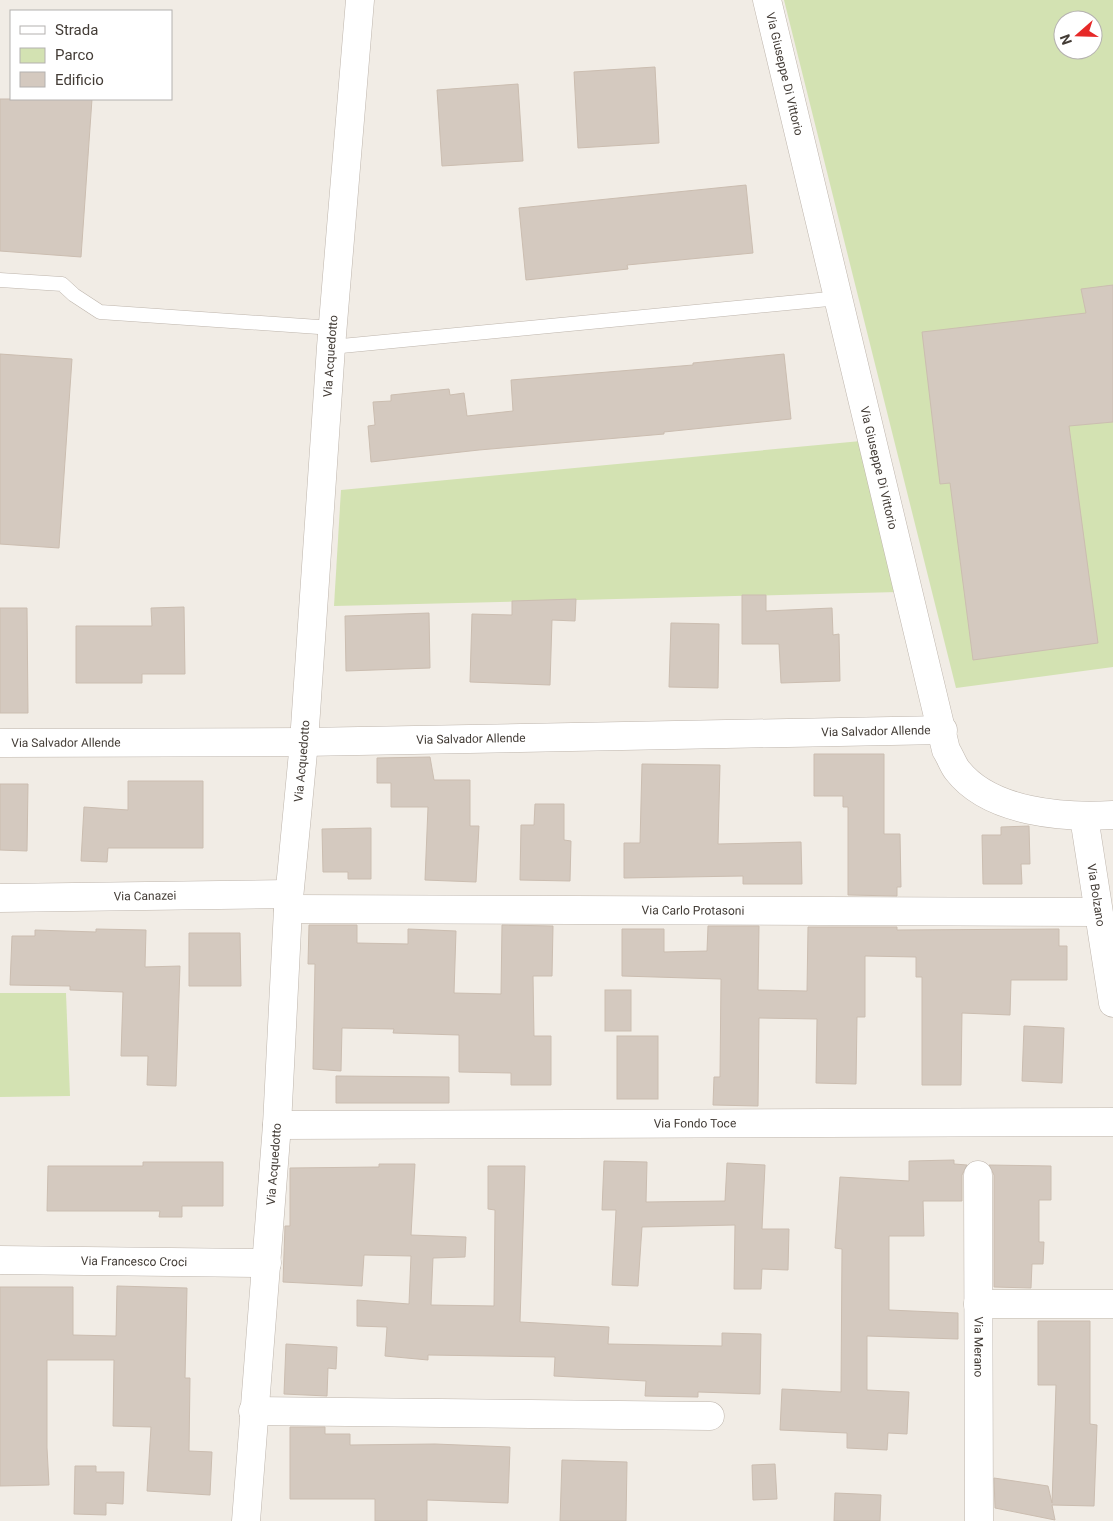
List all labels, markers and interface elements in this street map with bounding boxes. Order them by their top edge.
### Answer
legend [10,10,172,100]
north arrow [1053,10,1103,60]
street label: Via Giuseppe Di Vittorio [763,11,806,137]
text: Strada [55,21,98,39]
text: N [1057,32,1075,47]
text: Parco [55,46,94,64]
text: Edificio [55,71,104,89]
street label: Via Acquedotto [321,314,341,398]
street label: Via Giuseppe Di Vittorio [857,405,900,531]
street label: Via Acquedotto [291,720,312,803]
street label: Via Salvador Allende [821,723,931,739]
street label: Via Salvador Allende [416,731,526,747]
street label: Via Salvador Allende [11,736,121,750]
street label: Via Bolzano [1084,863,1108,928]
street label: Via Canazei [114,889,177,903]
street label: Via Carlo Protasoni [642,903,744,918]
street label: Via Fondo Toce [654,1116,736,1131]
street label: Via Acquedotto [264,1122,284,1206]
street label: Via Francesco Croci [81,1254,187,1269]
street label: Via Merano [971,1317,986,1378]

